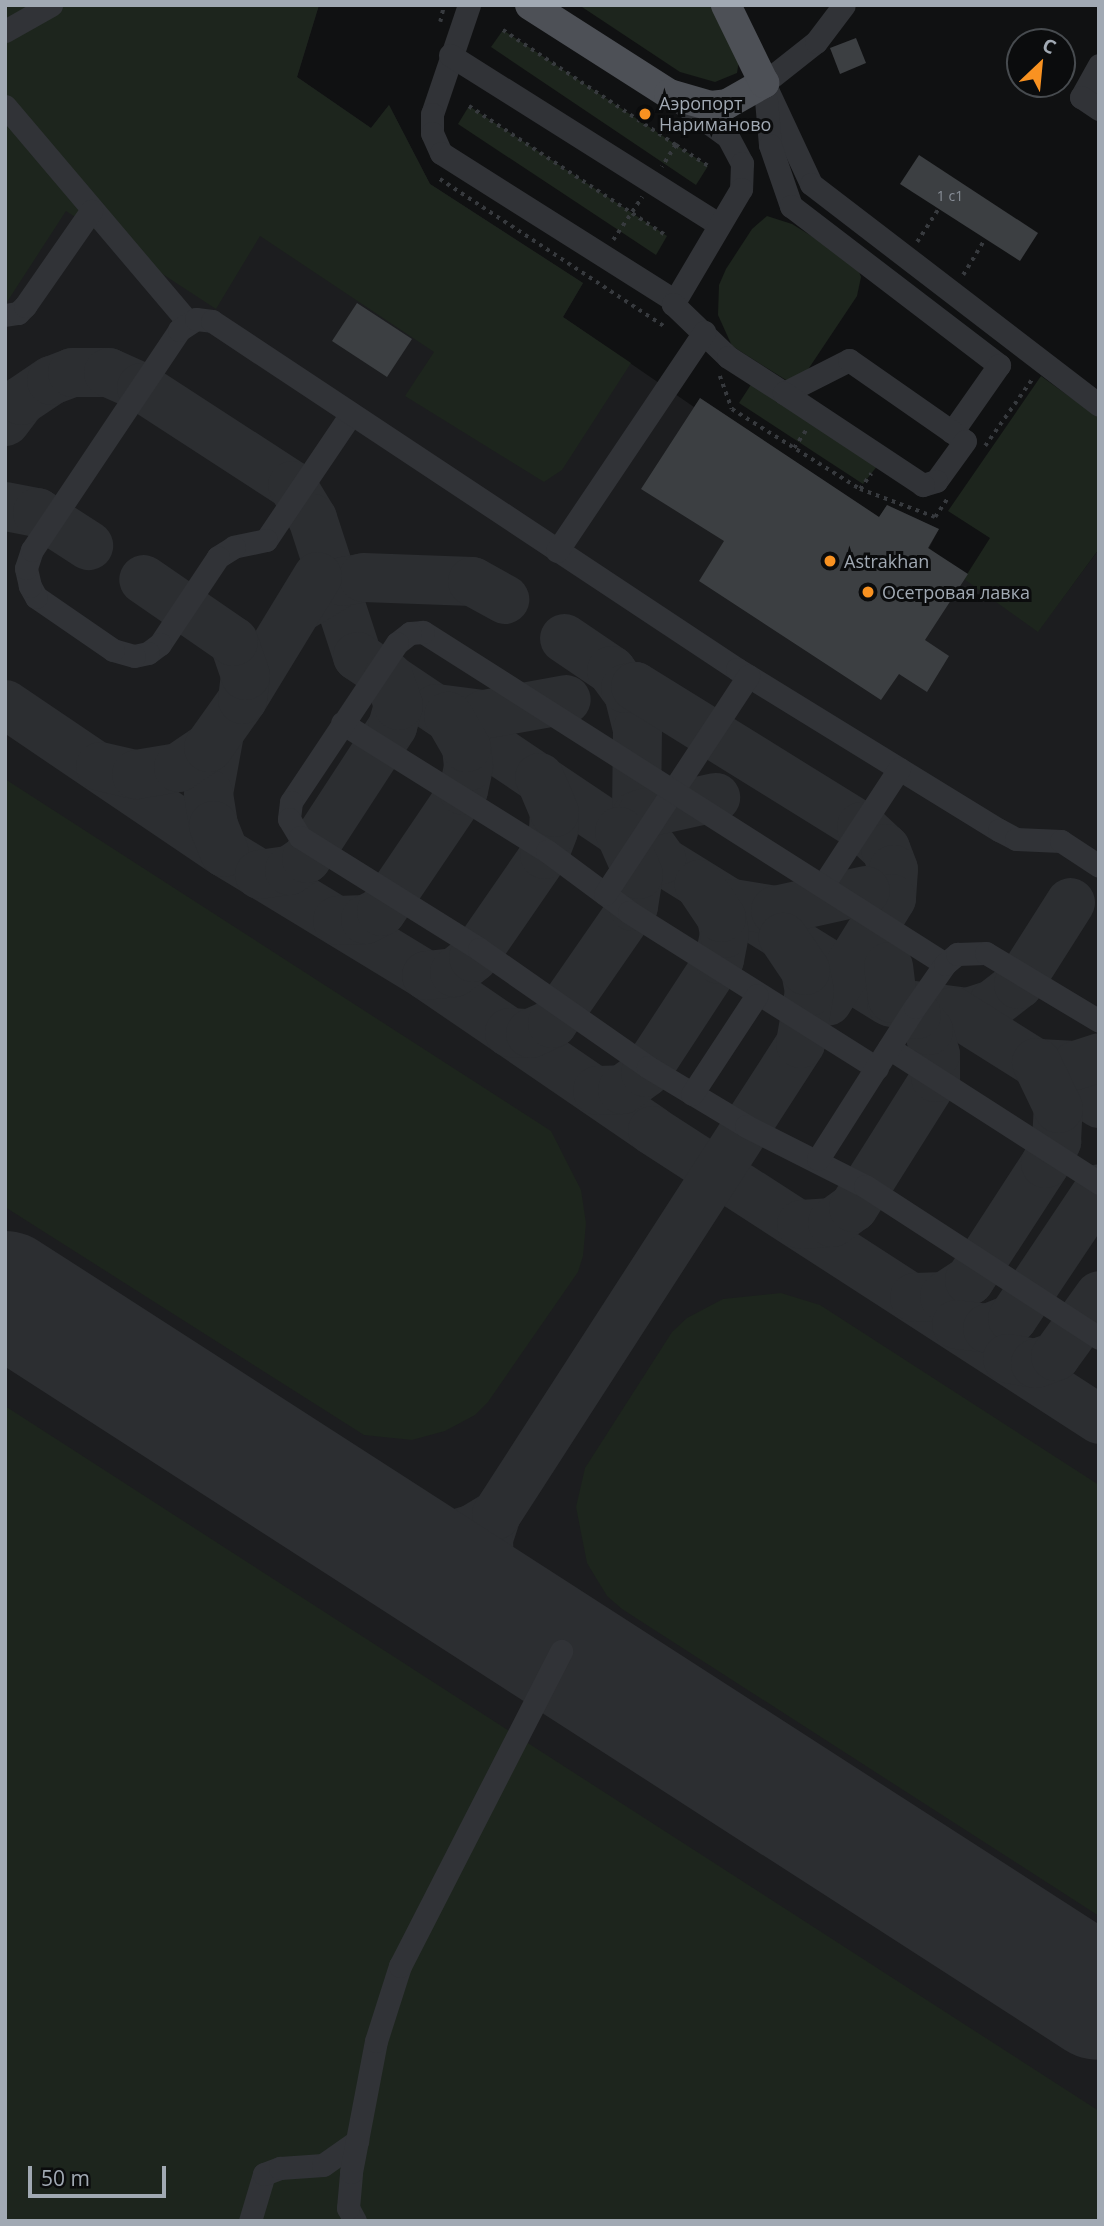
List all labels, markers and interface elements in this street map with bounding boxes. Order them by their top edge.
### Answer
north arrow [1006,28,1076,98]
text: С [1038,32,1060,60]
place label: Аэропорт Нариманово [659,93,771,136]
marker: Аэропорт Нариманово [637,106,653,122]
house number: 1 с1 [937,188,963,204]
place label: Astrakhan [844,550,929,572]
marker: Astrakhan [822,553,838,569]
place label: Осетровая лавка [882,581,1030,603]
marker: Осетровая лавка [860,584,876,600]
scale bar [32,2152,170,2196]
text: 50 m [41,2164,90,2192]

